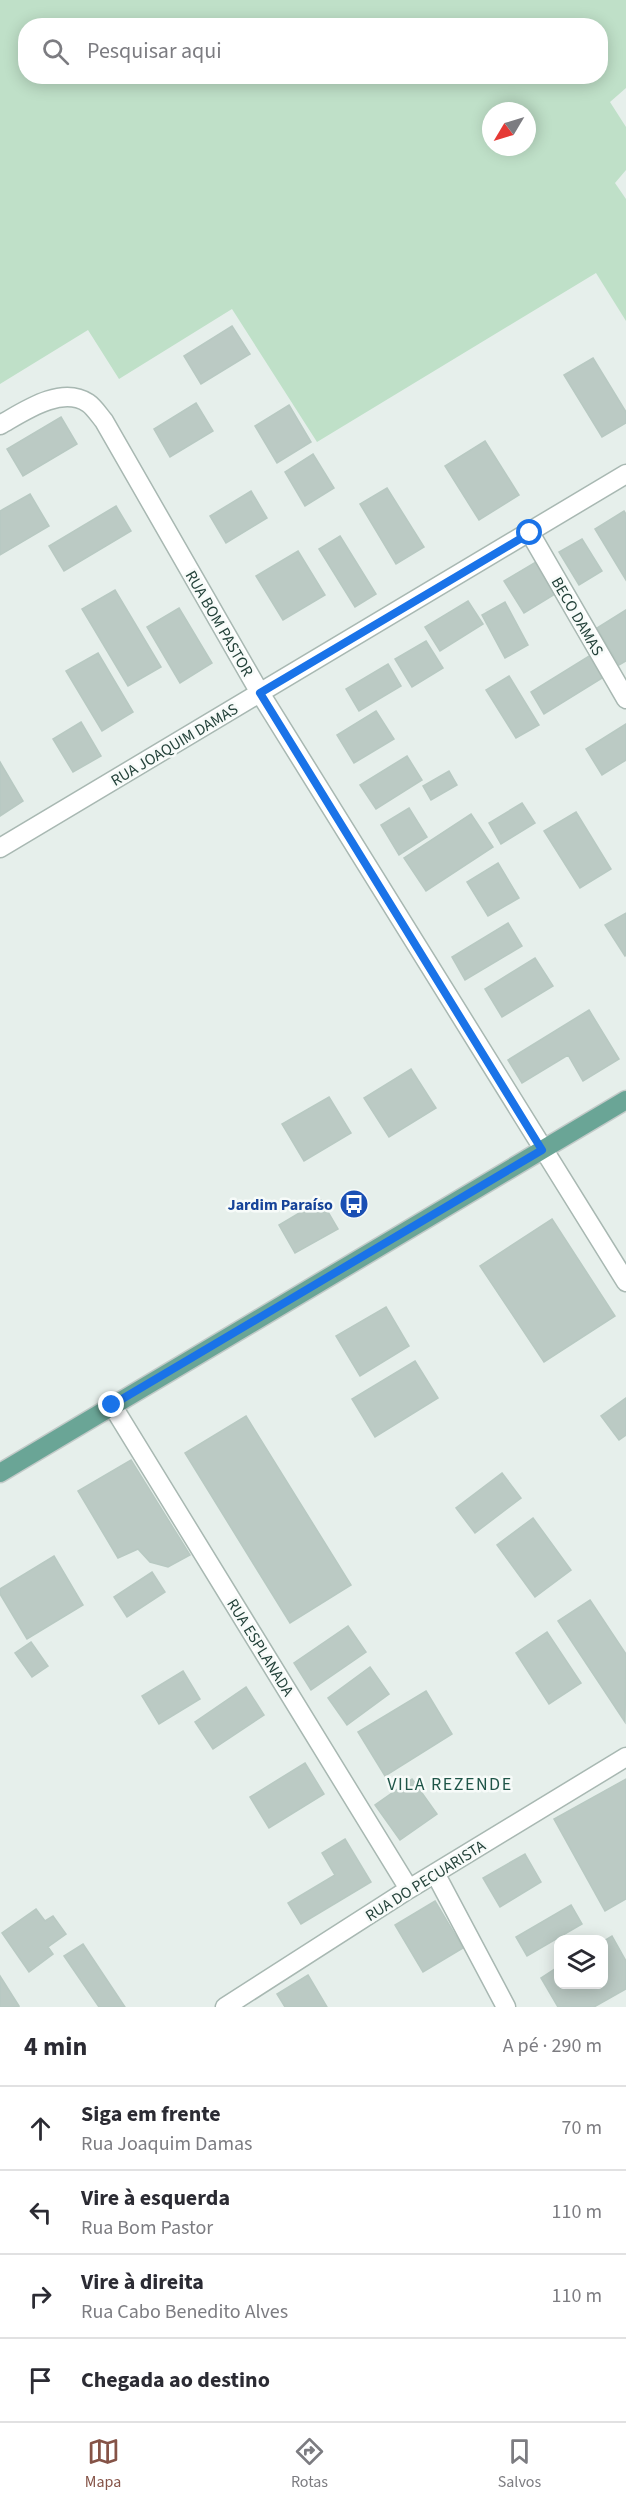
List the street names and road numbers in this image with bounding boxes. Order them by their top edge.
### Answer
street label: RUA BOM PASTOR [180,566,258,681]
street label: BECO DAMAS [546,573,609,660]
street label: RUA JOAQUIM DAMAS [107,698,242,792]
street label: RUA ESPLANADA [221,1595,299,1701]
street label: RUA DO PECUARISTA [361,1835,490,1927]

